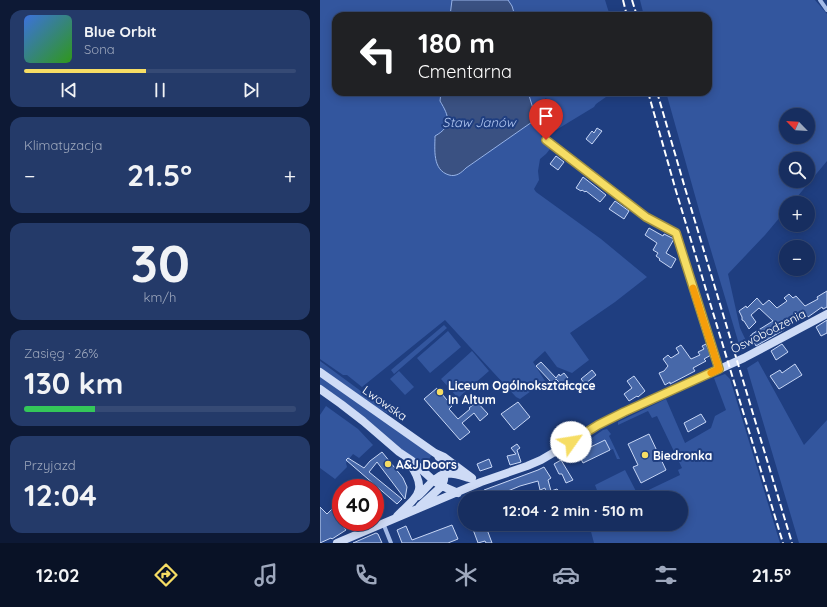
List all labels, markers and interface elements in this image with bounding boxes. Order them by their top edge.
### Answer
text: Blue Orbit [84,22,157,41]
text: 180 m [418,25,495,60]
icon: left [352,28,404,80]
text: Sona [84,41,115,57]
text: Cmentarna [418,60,512,83]
icon: previous [58,79,80,101]
icon: pause [149,79,171,101]
icon: next [240,79,262,101]
pin [529,99,563,140]
icon: arrive [535,105,557,127]
north arrow [779,108,815,144]
map controls [779,108,815,276]
water label: Staw Janów [442,114,517,130]
text: Klimatyzacja [24,137,102,153]
button: search [779,152,815,188]
text: 21.5° [127,156,192,194]
text: − [24,162,35,190]
text: + [284,162,296,190]
button: + [779,196,815,232]
text: 30 [130,230,190,295]
button: − [779,240,815,276]
text: km/h [144,289,176,305]
street label: Oswobodzenia [728,306,808,356]
text: Zasięg · 26% [24,345,98,361]
text: 130 km [24,364,123,402]
place label: Liceum Ogólnokształcące In Altum [448,378,596,407]
street label: Lwowska [360,382,410,424]
marker: Liceum Ogólnokształcące In Altum [435,387,445,397]
position arrow [550,421,592,463]
place label: Biedronka [653,448,712,463]
marker: Biedronka [640,450,650,460]
text: Przyjazd [24,457,76,473]
place label: A&J Doors [396,457,457,472]
marker: A&J Doors [383,459,393,469]
text: 12:04 [24,476,97,514]
speed limit sign: 40 [332,479,384,531]
text: 12:04 · 2 min · 510 m [503,501,643,520]
icon: directions [152,561,180,589]
icon: music [252,561,280,589]
icon: phone [352,561,380,589]
icon: climate [452,561,480,589]
icon: car [552,561,580,589]
icon: filters [652,561,680,589]
text: 12:02 [36,564,79,587]
text: 21.5° [752,564,791,587]

